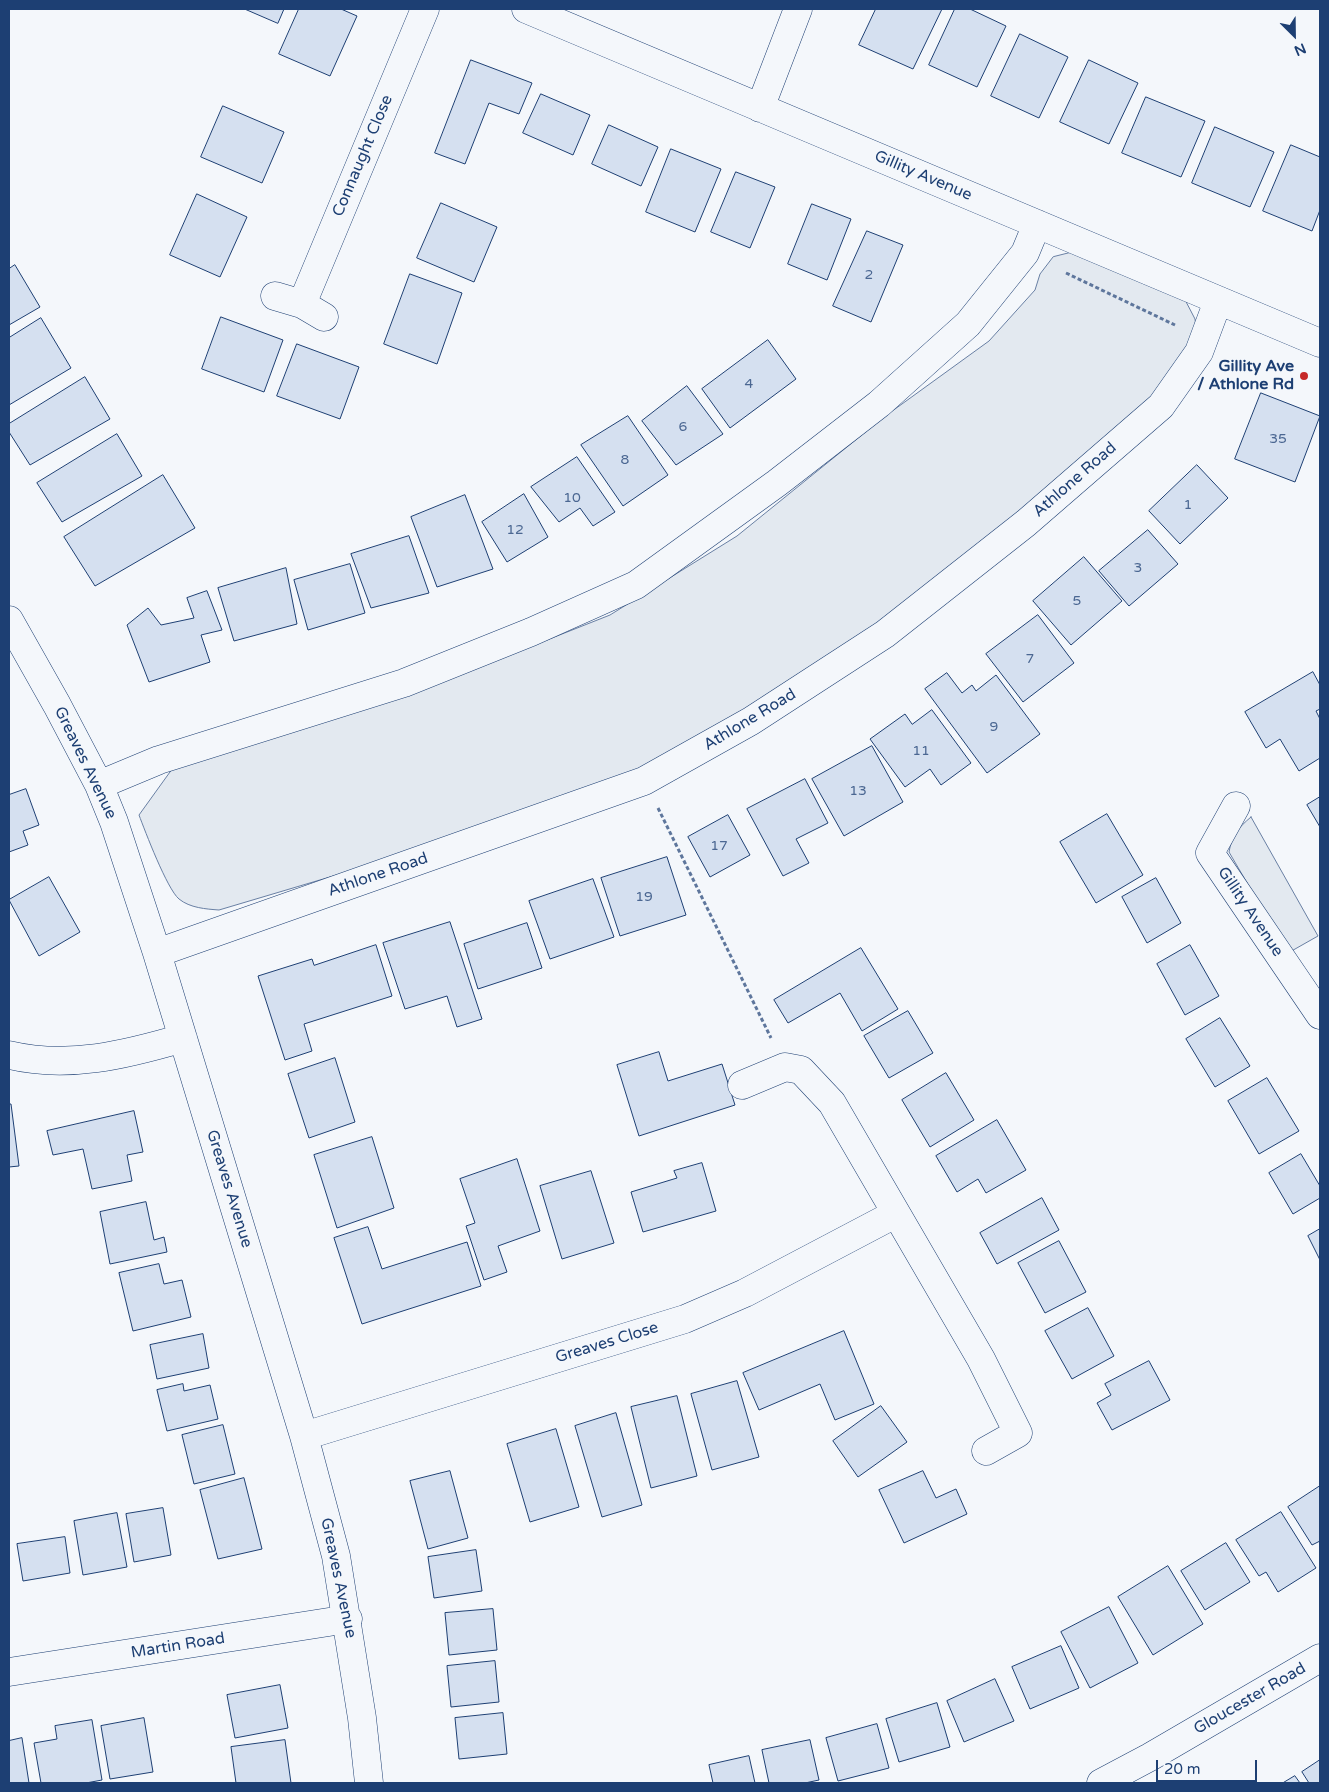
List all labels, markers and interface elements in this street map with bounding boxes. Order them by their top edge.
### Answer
north arrow [1269,10,1319,60]
text: N [1292,39,1309,59]
street label: Connaught Close [329,92,397,220]
street label: Gillity Avenue [871,147,975,205]
house number: 2 [865,267,873,283]
place label: Gillity Ave / Athlone Rd [1197,357,1294,395]
marker: Gillity Ave / Athlone Rd [1298,370,1310,382]
house number: 4 [745,376,753,392]
house number: 6 [679,419,687,435]
house number: 35 [1269,431,1287,447]
street label: Athlone Road [1029,439,1121,521]
house number: 8 [621,452,629,468]
house number: 10 [563,490,581,506]
house number: 1 [1184,497,1192,513]
house number: 12 [506,522,524,538]
house number: 3 [1134,560,1142,576]
house number: 5 [1073,593,1081,609]
house number: 7 [1026,651,1034,667]
street label: Athlone Road [700,685,800,755]
street label: Greaves Avenue [50,704,120,822]
house number: 9 [990,719,998,735]
house number: 11 [912,743,930,759]
house number: 13 [849,783,867,799]
house number: 17 [710,838,728,854]
street label: Athlone Road [326,849,430,901]
street label: Gillity Avenue [1213,863,1287,961]
house number: 19 [635,889,653,905]
street label: Greaves Avenue [202,1128,256,1250]
street label: Greaves Close [553,1318,661,1368]
street label: Greaves Avenue [316,1516,360,1640]
street label: Martin Road [130,1629,226,1663]
street label: Gloucester Road [1191,1659,1309,1739]
scale bar [1159,1750,1260,1782]
text: 20 m [1164,1760,1201,1778]

